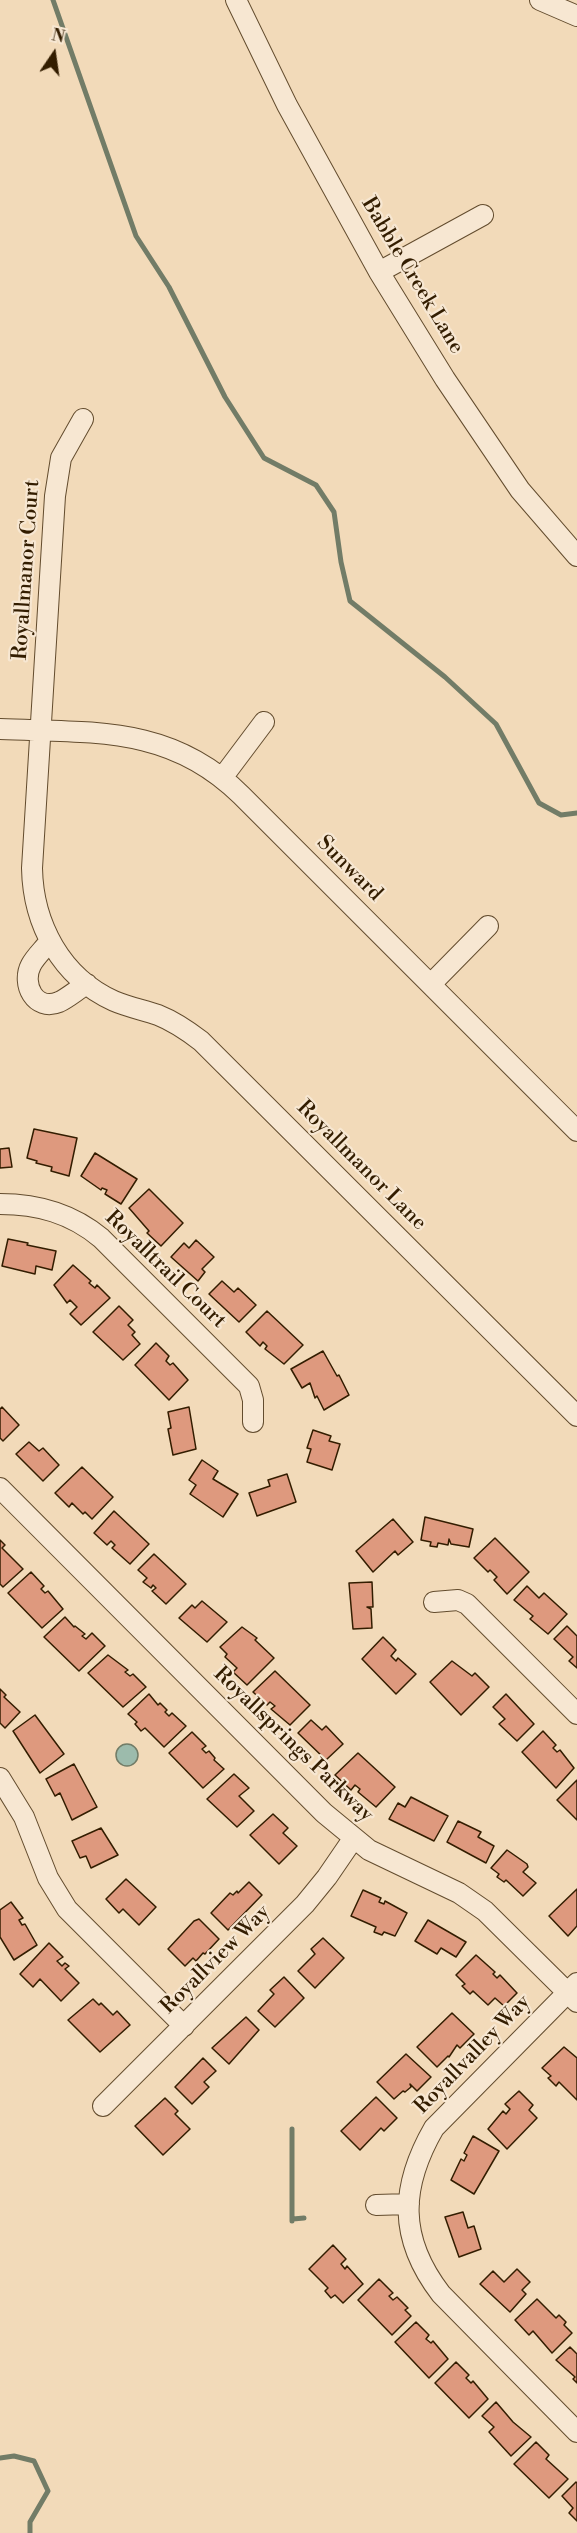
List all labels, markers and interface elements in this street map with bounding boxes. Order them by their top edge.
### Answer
north arrow [24,24,84,84]
text: N [50,25,66,48]
street label: Babble Creek Lane [355,193,469,359]
street label: Royallmanor Court [8,479,46,661]
street label: Sunward [311,831,387,907]
street label: Royallmanor Lane [291,1096,431,1236]
street label: Royalltrail Court [99,1206,231,1334]
street label: Royallsprings Parkway [208,1662,378,1828]
street label: Royallview Way [156,1900,276,2020]
street label: Royallvalley Way [410,1990,536,2120]

